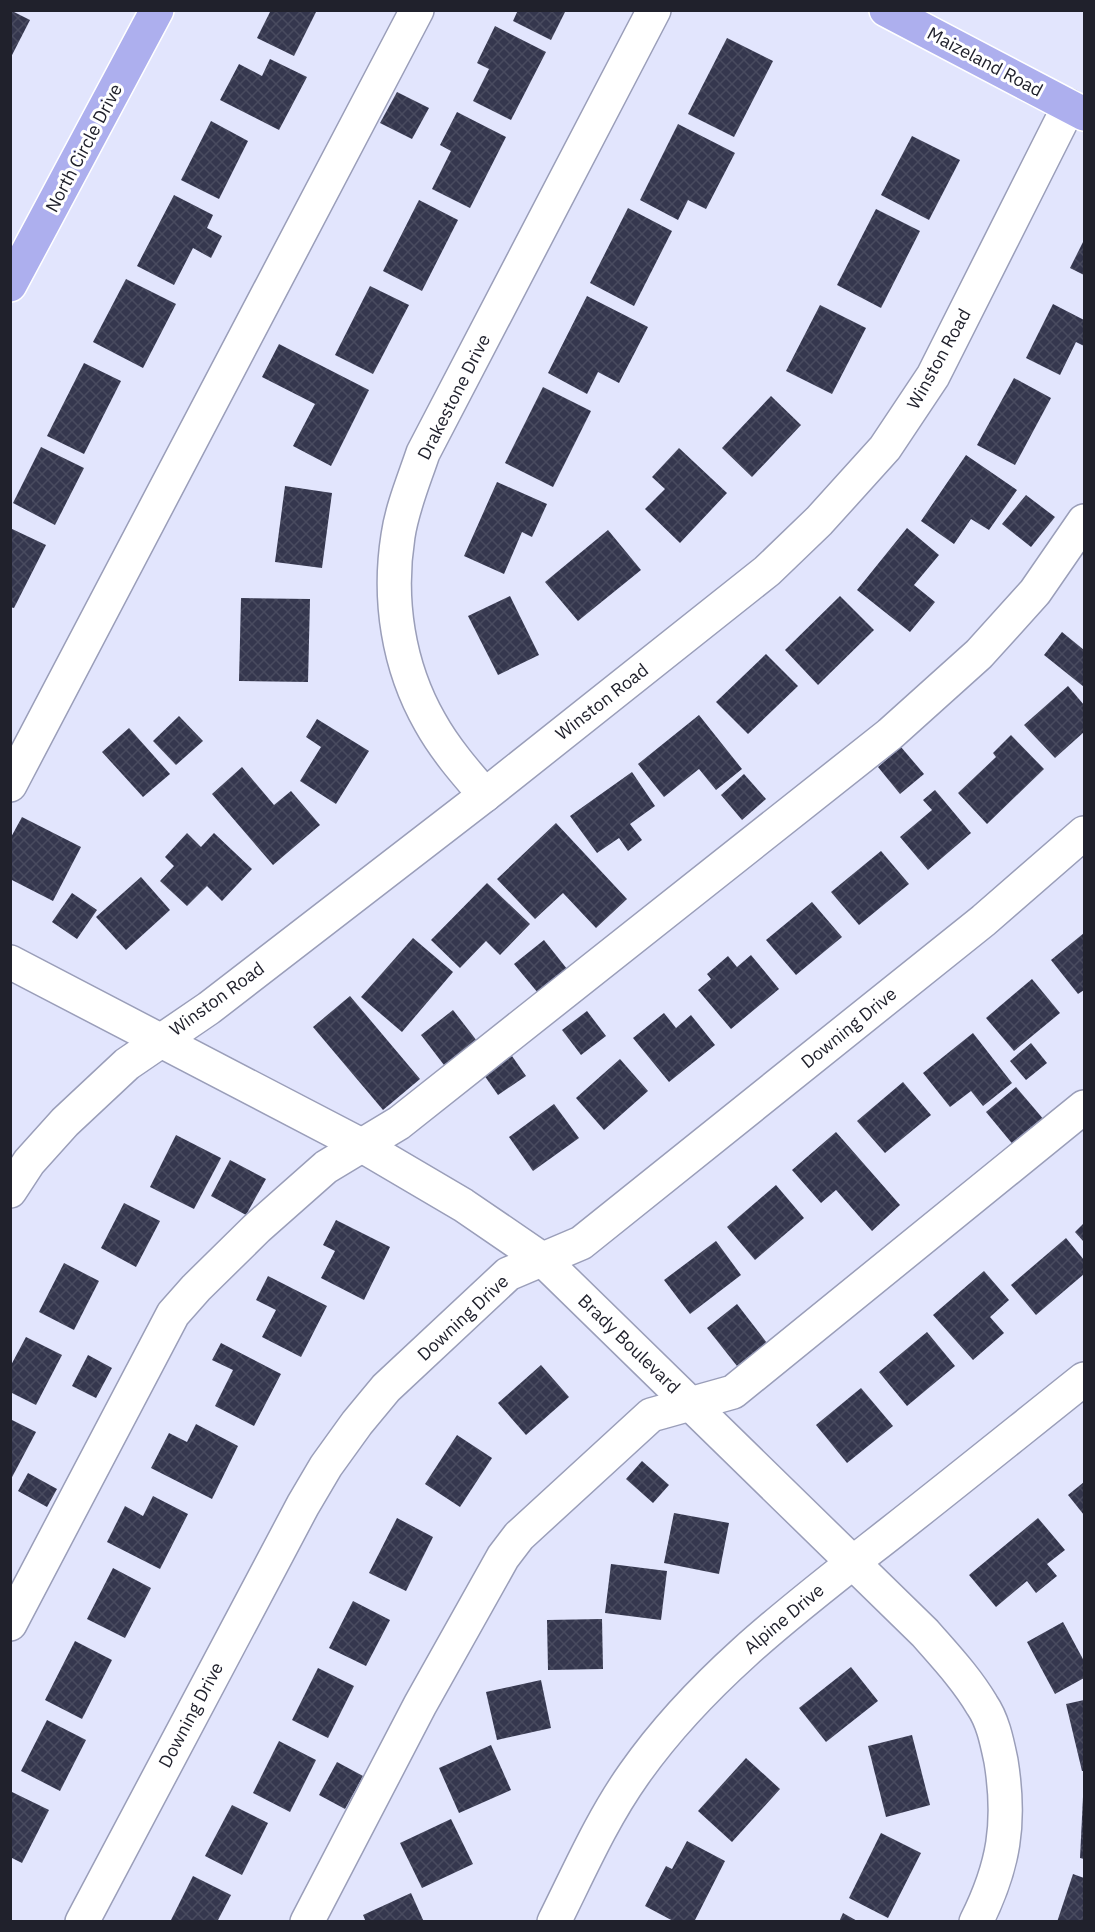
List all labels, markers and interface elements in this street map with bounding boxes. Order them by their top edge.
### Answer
street label: Maizeland Road [924,21,1047,102]
street label: North Circle Drive [40,79,127,216]
street label: Winston Road [901,304,976,413]
street label: Drakestone Drive [412,330,495,464]
street label: Winston Road [551,658,653,745]
street label: Winston Road [165,956,269,1041]
street label: Downing Drive [796,982,901,1073]
street label: Downing Drive [412,1269,513,1366]
street label: Brady Boulevard [573,1289,685,1398]
street label: Alpine Drive [739,1578,829,1659]
street label: Downing Drive [153,1658,228,1772]

